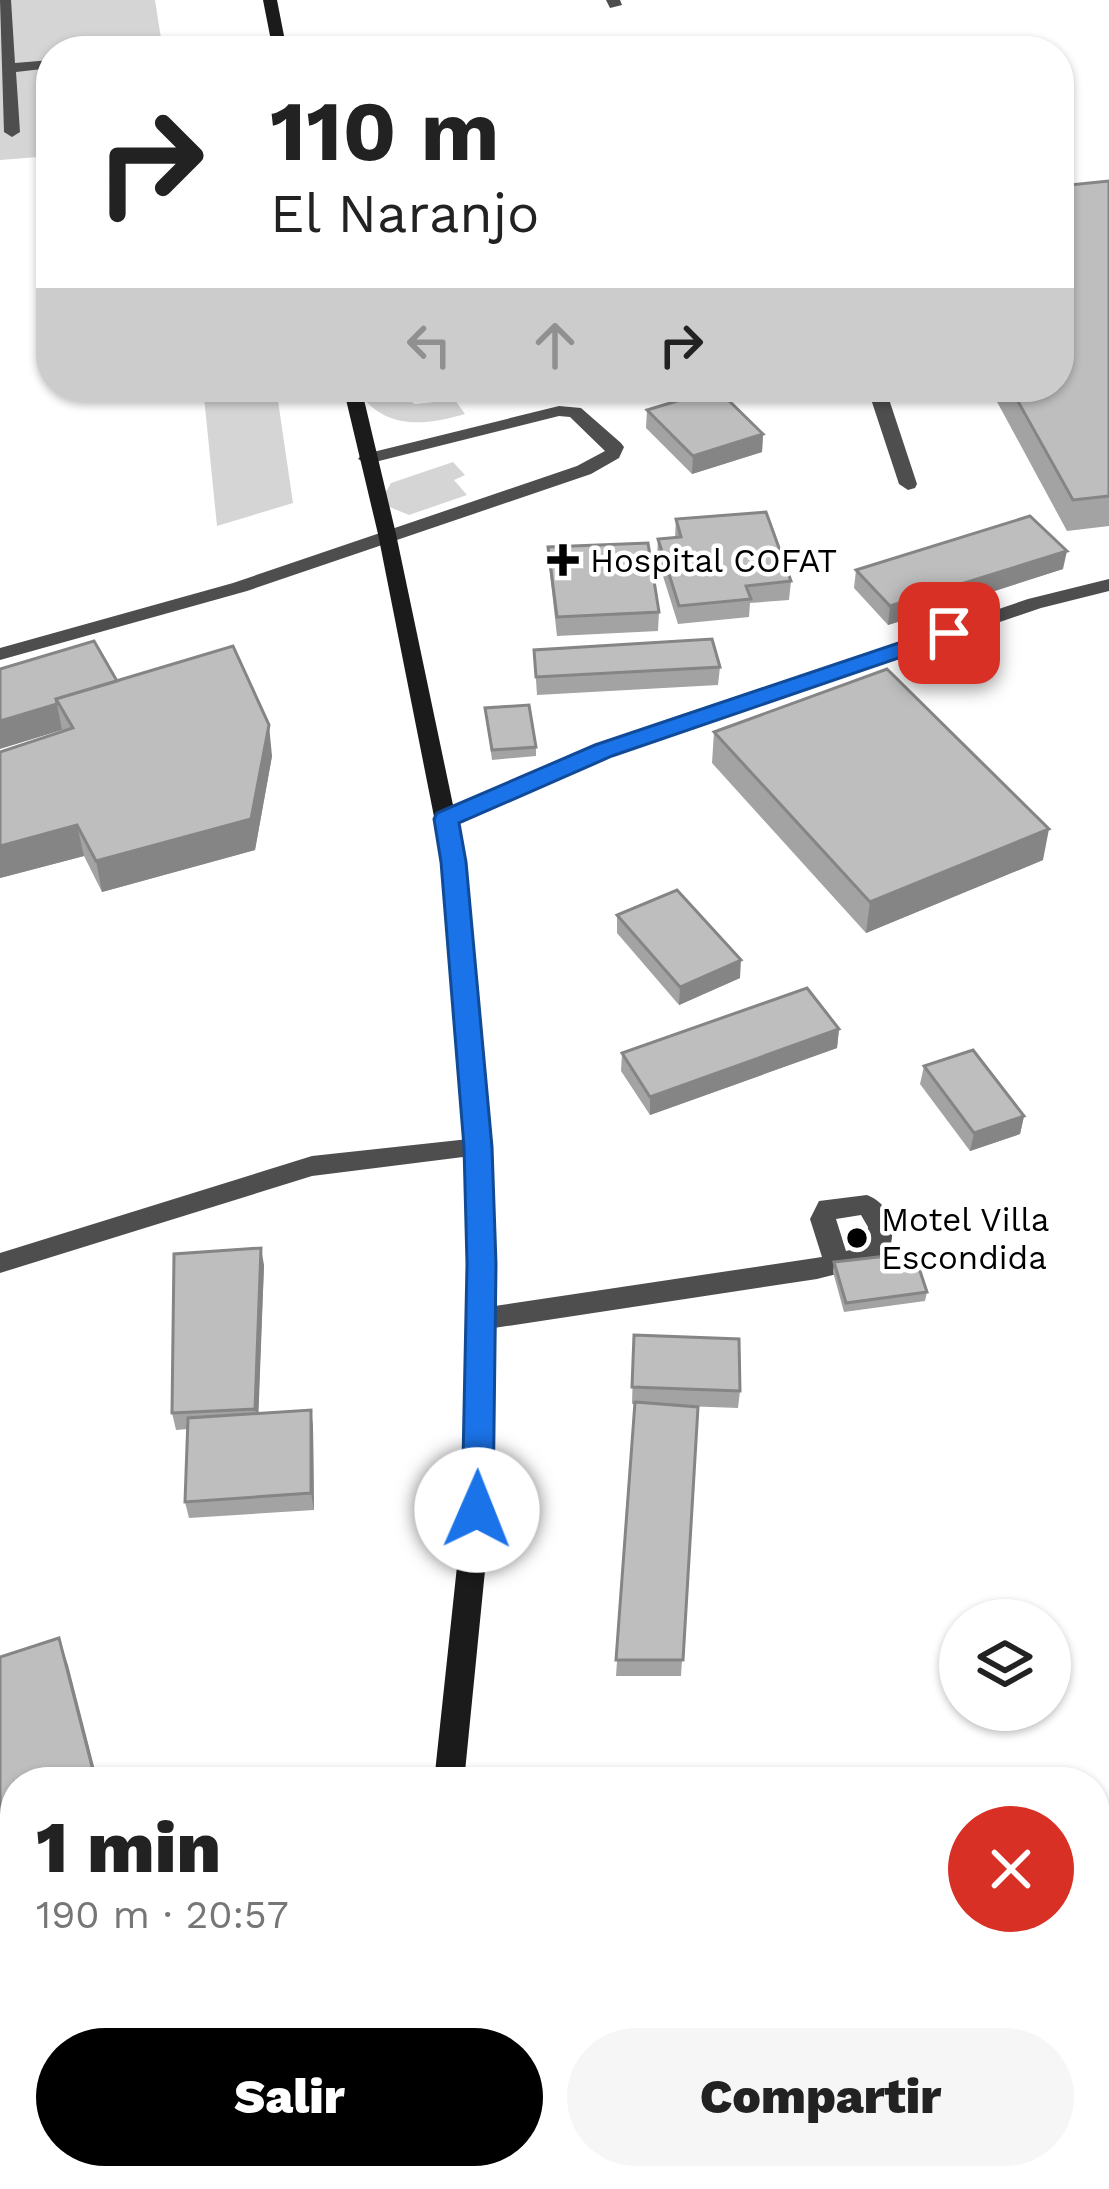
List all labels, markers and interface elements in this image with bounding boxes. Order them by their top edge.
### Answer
text: 110 m [270,82,500,180]
icon: right [72,84,228,240]
text: El Naranjo [270,182,539,245]
icon: left [396,312,462,378]
icon: ahead [522,312,588,378]
icon: right [648,312,714,378]
place label: Hospital COFAT [590,541,837,580]
marker: Hospital COFAT [547,544,579,576]
pin [898,582,1000,684]
icon: arrive [916,600,982,666]
place label: Motel Villa Escondida [881,1200,1049,1277]
marker: Motel Villa Escondida [844,1225,870,1251]
position arrow [414,1447,540,1573]
map controls [939,1599,1071,1731]
button: layers [939,1599,1071,1731]
text: 1 min [36,1805,221,1889]
button: close [948,1806,1074,1932]
text: 190 m · 20:57 [36,1892,289,1937]
button: Salir [36,2028,543,2166]
button: Compartir [567,2028,1074,2166]

